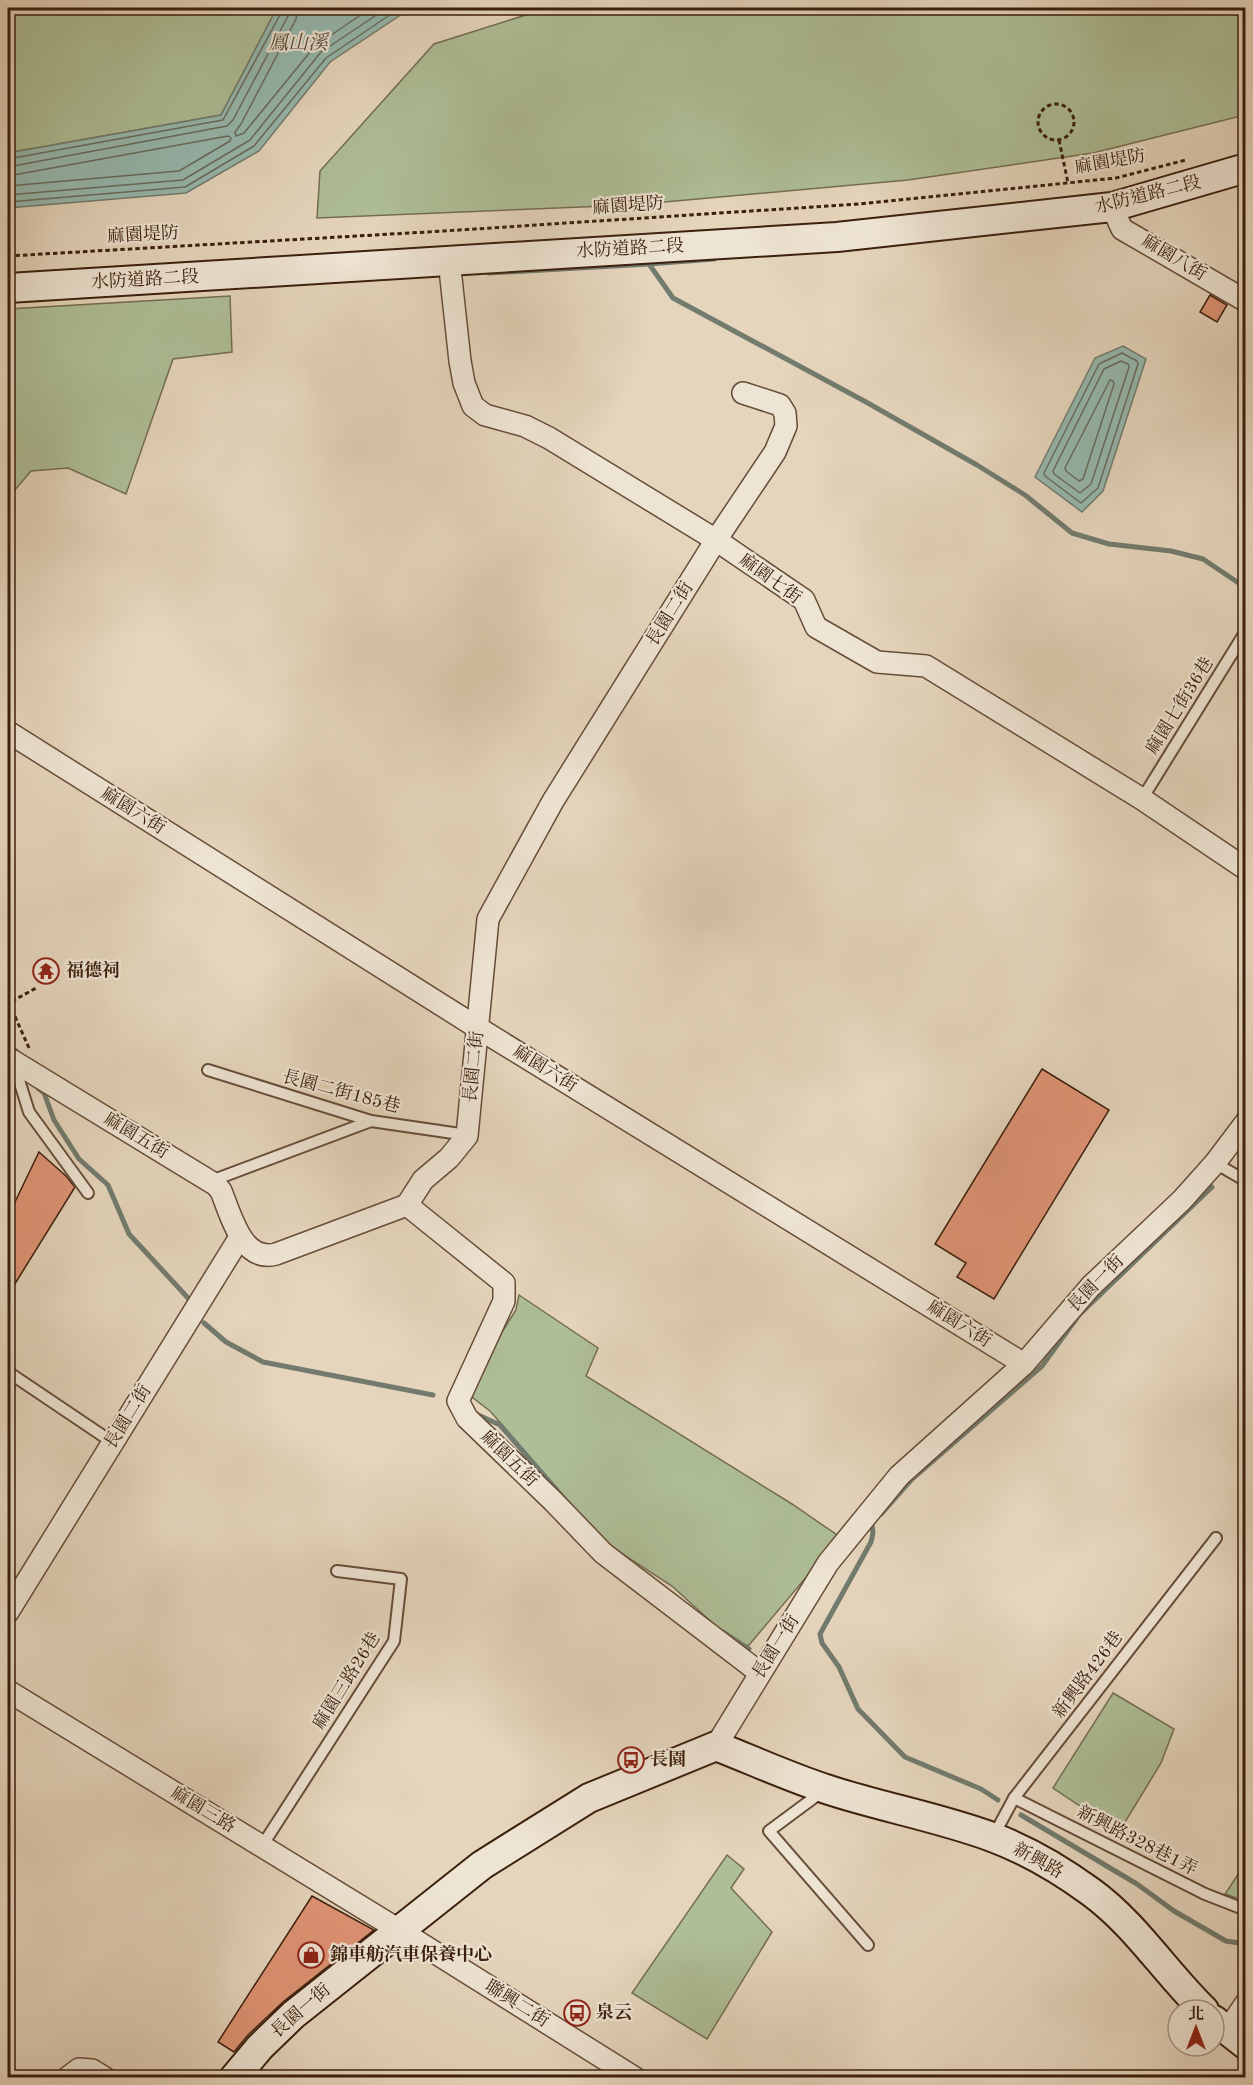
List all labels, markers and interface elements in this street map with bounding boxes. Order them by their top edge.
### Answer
water label: 鳳山溪 [268,32,330,54]
street label: 麻園堤防 [1073,145,1147,177]
street label: 水防道路二段 [1093,171,1203,217]
street label: 麻園堤防 [591,193,665,217]
street label: 麻園堤防 [106,222,179,246]
street label: 麻園八街 [1139,230,1211,284]
street label: 水防道路二段 [575,235,684,261]
street label: 水防道路二段 [90,266,199,292]
street label: 麻園七街 [736,549,806,607]
street label: 長園二街 [642,578,697,649]
street label: 麻園七街36巷 [1141,653,1217,758]
street label: 麻園六街 [98,783,169,838]
temple icon: 福德祠 [31,956,61,986]
place label: 福德祠 [66,960,120,980]
street label: 長園二街 [459,1030,487,1104]
street label: 麻園六街 [510,1041,581,1096]
street label: 長園二街185巷 [280,1066,402,1116]
street label: 麻園五街 [101,1108,173,1162]
street label: 長園一街 [1063,1250,1127,1316]
street label: 麻園六街 [924,1296,995,1351]
street label: 長園二街 [100,1381,155,1452]
street label: 麻園五街 [477,1426,543,1490]
street label: 長園一街 [748,1611,803,1682]
street label: 新興路426巷 [1048,1627,1126,1722]
street label: 麻園三路26巷 [308,1628,384,1733]
bus stop icon: 長園 [616,1745,646,1775]
place label: 長園 [650,1749,686,1769]
street label: 麻園三路 [168,1782,240,1836]
street label: 新興路328巷1弄 [1074,1801,1201,1879]
street label: 新興路 [1010,1838,1067,1882]
shop icon: 錦車舫汽車保養中心 [296,1940,326,1970]
place label: 錦車舫汽車保養中心 [330,1944,492,1964]
street label: 聯興二街 [482,1976,553,2031]
street label: 長園一街 [267,1979,334,2041]
bus stop icon: 泉云 [562,1998,592,2028]
north arrow [1166,1998,1226,2058]
place label: 泉云 [596,2002,632,2022]
text: 北 [1188,2005,1204,2023]

